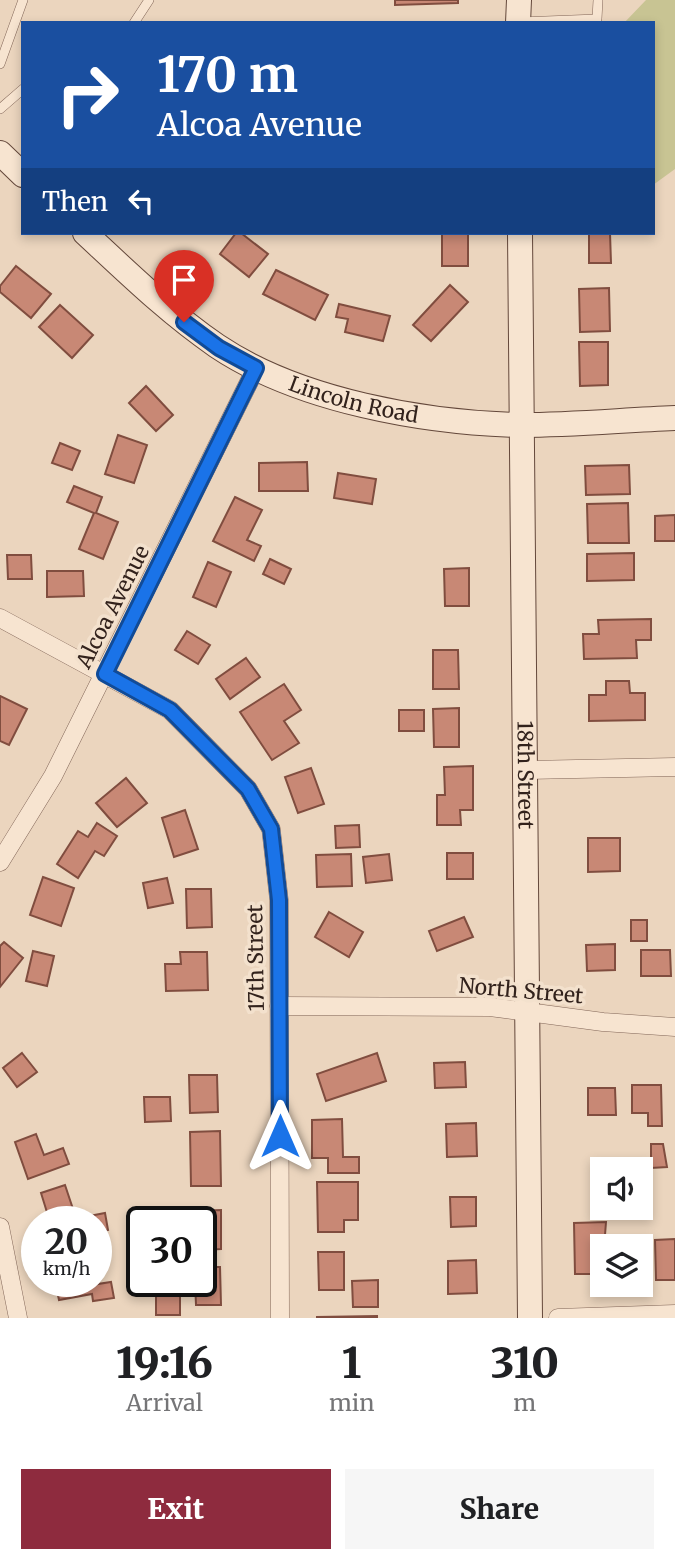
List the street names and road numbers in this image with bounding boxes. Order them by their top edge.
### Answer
street label: Lincoln Road [285,370,421,429]
street label: Alcoa Avenue [70,541,155,674]
street label: 18th Street [511,721,539,829]
street label: 17th Street [241,904,270,1012]
street label: North Street [458,972,584,1009]

